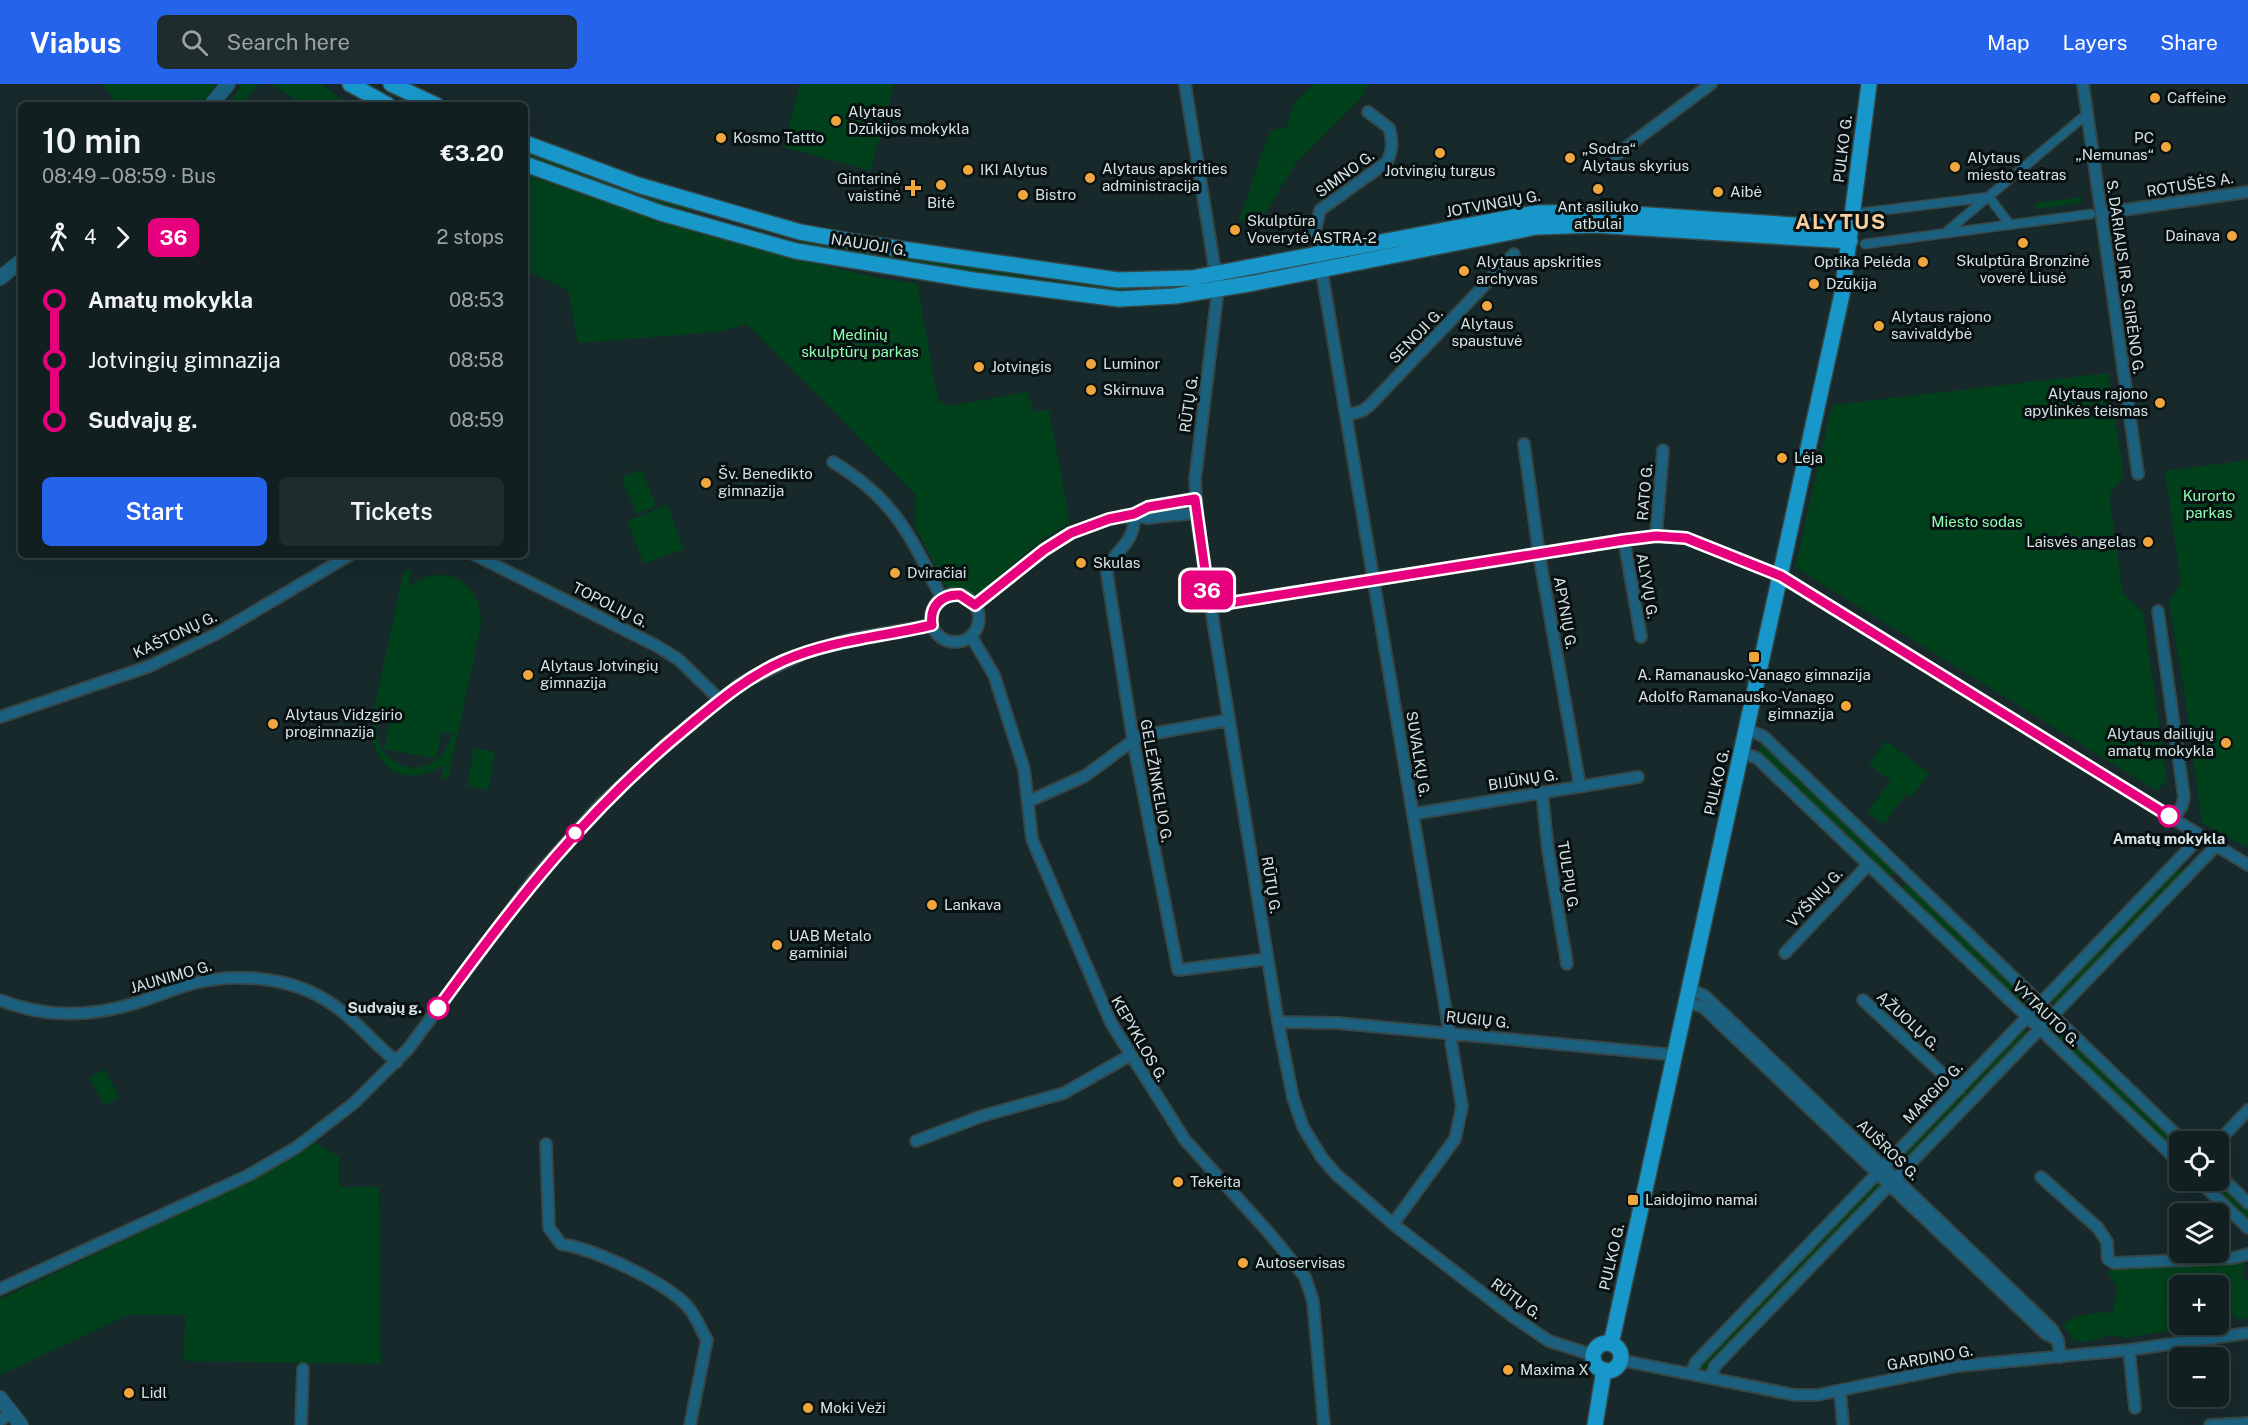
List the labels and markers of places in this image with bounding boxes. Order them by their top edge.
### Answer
place label: Caffeine [2167,89,2226,106]
marker: Caffeine [2148,91,2162,105]
place label: Alytaus Dzūkijos mokykla [848,103,969,137]
marker: Alytaus Dzūkijos mokykla [829,114,843,128]
place label: Kosmo Tattto [733,129,824,146]
place label: PC „Nemunas“ [2075,129,2154,163]
marker: Kosmo Tattto [714,131,728,145]
place label: „Sodra“ Alytaus skyrius [1582,140,1689,174]
marker: PC „Nemunas“ [2159,140,2173,154]
marker: Jotvingių turgus [1433,146,1447,160]
place label: Alytaus miesto teatras [1967,149,2066,183]
marker: „Sodra“ Alytaus skyrius [1563,151,1577,165]
place label: Alytaus apskrities administracija [1102,160,1227,194]
marker: Alytaus miesto teatras [1948,160,1962,174]
place label: IKI Alytus [980,161,1047,178]
place label: Jotvingių turgus [1385,162,1495,179]
marker: IKI Alytus [961,163,975,177]
place label: Gintarinė vaistinė [837,170,901,204]
marker: Alytaus apskrities administracija [1083,171,1097,185]
marker: Bitė [934,178,948,192]
marker: Gintarinė vaistinė [906,181,920,195]
marker: Ant asiliuko atbulai [1591,182,1605,196]
place label: Aibė [1730,183,1762,200]
marker: Aibė [1711,185,1725,199]
place label: Bistro [1035,186,1076,203]
marker: Bistro [1016,188,1030,202]
place label: Bitė [927,194,955,211]
place label: Ant asiliuko atbulai [1557,198,1639,232]
place label: Skulptūra Voverytė ASTRA-2 [1247,212,1377,246]
marker: Skulptūra Voverytė ASTRA-2 [1228,223,1242,237]
place label: Dainava [2165,227,2220,244]
marker: Dainava [2225,229,2239,243]
marker: Skulptūra Bronzinė voverė Liusė [2016,236,2030,250]
place label: Skulptūra Bronzinė voverė Liusė [1956,252,2090,286]
place label: Alytaus apskrities archyvas [1476,253,1601,287]
place label: Optika Pelėda [1814,253,1911,270]
marker: Optika Pelėda [1916,255,1930,269]
marker: Alytaus apskrities archyvas [1457,264,1471,278]
place label: Dzūkija [1826,275,1877,292]
marker: Dzūkija [1807,277,1821,291]
marker: Alytaus spaustuvė [1480,299,1494,313]
place label: Alytaus rajono savivaldybė [1891,308,1991,342]
place label: Alytaus spaustuvė [1451,315,1523,349]
marker: Alytaus rajono savivaldybė [1872,319,1886,333]
place label: Luminor [1103,355,1160,372]
marker: Luminor [1084,357,1098,371]
place label: Jotvingis [991,358,1051,375]
marker: Jotvingis [972,360,986,374]
place label: Skirnuva [1103,381,1164,398]
marker: Skirnuva [1084,383,1098,397]
place label: Alytaus rajono apylinkės teismas [2024,385,2148,419]
marker: Alytaus rajono apylinkės teismas [2153,396,2167,410]
place label: Lėja [1794,449,1823,466]
marker: Lėja [1775,451,1789,465]
place label: Šv. Benedikto gimnazija [718,465,813,499]
marker: Šv. Benedikto gimnazija [699,476,713,490]
place label: Laisvės angelas [2026,533,2136,550]
marker: Laisvės angelas [2141,535,2155,549]
place label: Skulas [1093,554,1140,571]
marker: Skulas [1074,556,1088,570]
place label: Dviračiai [907,564,967,581]
marker: Dviračiai [888,566,902,580]
marker: A. Ramanausko-Vanago gimnazija [1747,650,1761,664]
place label: Alytaus Jotvingių gimnazija [540,657,659,691]
place label: A. Ramanausko-Vanago gimnazija [1637,666,1871,683]
marker: Alytaus Jotvingių gimnazija [521,668,535,682]
place label: Adolfo Ramanausko-Vanago gimnazija [1638,688,1834,722]
marker: Adolfo Ramanausko-Vanago gimnazija [1839,699,1853,713]
place label: Alytaus Vidzgirio progimnazija [285,706,403,740]
marker: Alytaus Vidzgirio progimnazija [266,717,280,731]
place label: Alytaus dailiųjų amatų mokykla [2107,725,2214,759]
marker: Alytaus dailiųjų amatų mokykla [2219,736,2233,750]
marker: Amatų mokykla [2158,805,2180,827]
unlabelled marker [566,824,584,842]
place label: Amatų mokykla [2113,830,2225,847]
place label: Lankava [944,896,1001,913]
marker: Lankava [925,898,939,912]
place label: UAB Metalo gaminiai [789,927,871,961]
marker: UAB Metalo gaminiai [770,938,784,952]
marker: Sudvajų g. [427,997,449,1019]
place label: Sudvajų g. [347,999,422,1016]
place label: Tekeita [1190,1173,1241,1190]
marker: Tekeita [1171,1175,1185,1189]
place label: Laidojimo namai [1645,1191,1758,1208]
marker: Laidojimo namai [1626,1193,1640,1207]
place label: Autoservisas [1255,1254,1345,1271]
marker: Autoservisas [1236,1256,1250,1270]
place label: Maxima X [1520,1361,1589,1378]
marker: Maxima X [1501,1363,1515,1377]
place label: Lidl [141,1384,167,1401]
marker: Lidl [122,1386,136,1400]
place label: Moki Veži [820,1399,886,1416]
marker: Moki Veži [801,1401,815,1415]

